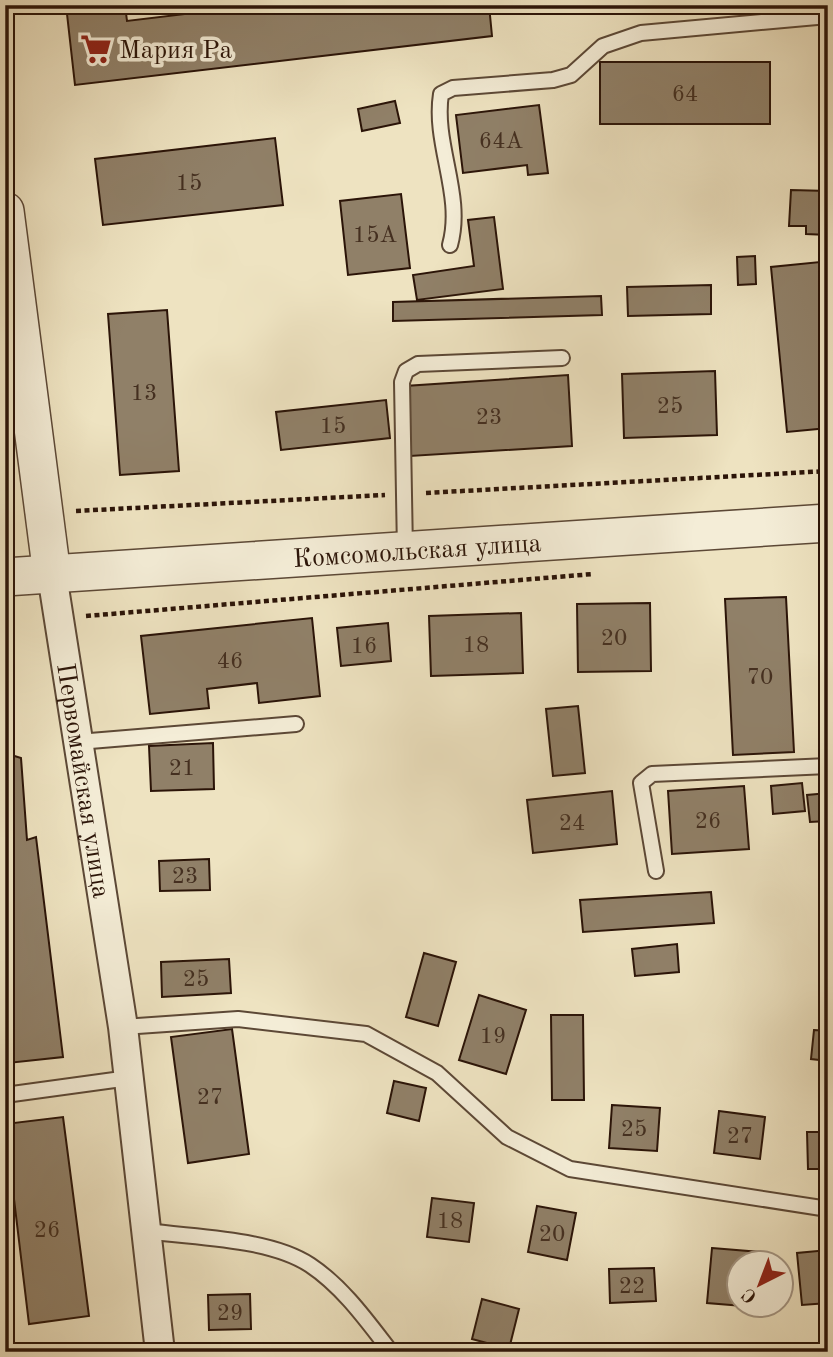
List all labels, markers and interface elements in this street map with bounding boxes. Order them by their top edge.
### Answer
supermarket icon: Мария Ра [79,32,113,66]
place label: Мария Ра [119,38,233,64]
house number: 64 [672,83,698,106]
house number: 64А [479,130,524,153]
house number: 15 [176,172,202,195]
house number: 15А [353,224,398,247]
house number: 13 [131,382,157,405]
house number: 25 [657,395,683,418]
house number: 23 [476,406,502,429]
house number: 15 [320,415,346,438]
street label: Комсомольская улица [292,531,542,573]
house number: 20 [601,627,627,650]
house number: 18 [463,634,489,657]
house number: 16 [351,635,377,658]
house number: 46 [217,650,243,673]
street label: Первомайская улица [51,661,114,900]
house number: 70 [747,666,773,689]
house number: 21 [169,757,195,780]
house number: 26 [695,810,721,833]
house number: 24 [559,812,585,835]
house number: 23 [172,865,198,888]
house number: 25 [183,968,209,991]
house number: 19 [480,1025,506,1048]
house number: 27 [197,1086,223,1109]
house number: 25 [621,1118,647,1141]
house number: 27 [727,1125,753,1148]
house number: 18 [437,1210,463,1233]
house number: 26 [34,1219,60,1242]
house number: 20 [539,1223,565,1246]
north arrow [724,1248,794,1318]
house number: 22 [619,1275,645,1298]
text: С [739,1284,761,1306]
house number: 29 [217,1302,243,1325]

